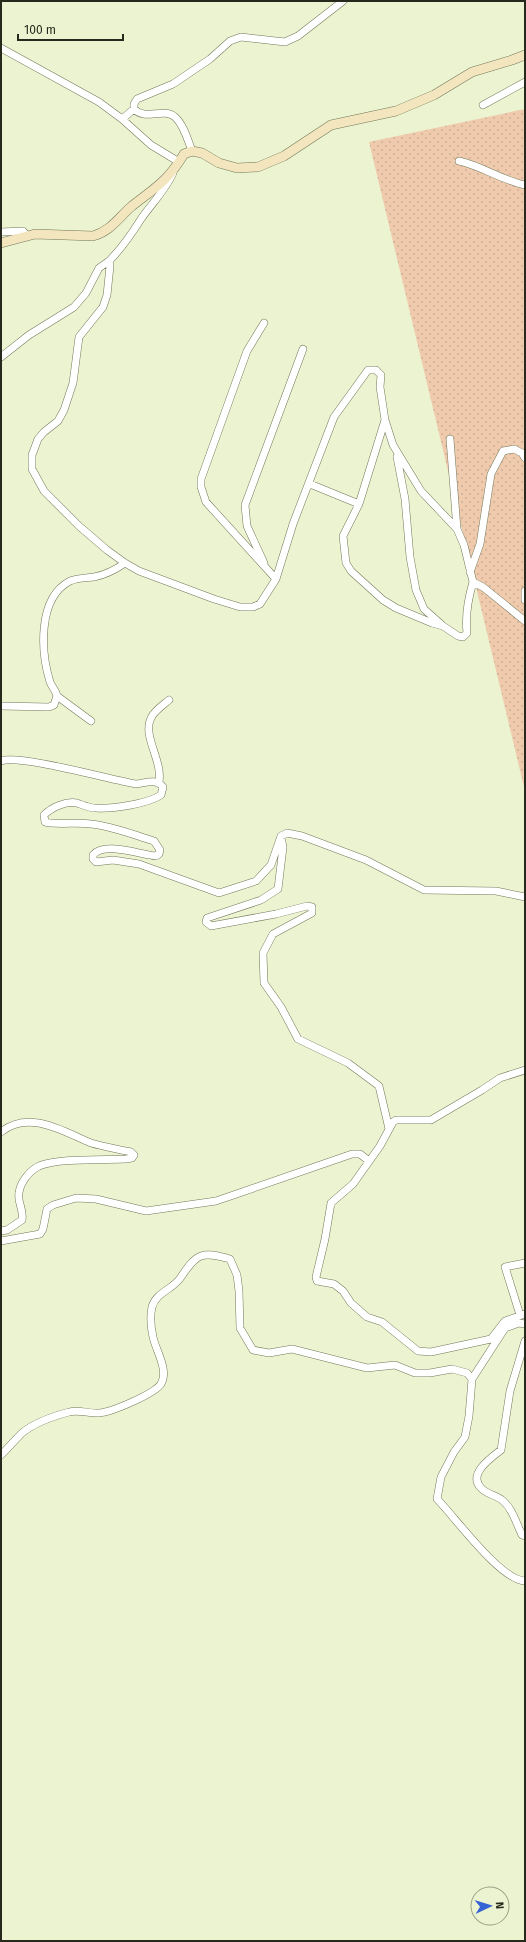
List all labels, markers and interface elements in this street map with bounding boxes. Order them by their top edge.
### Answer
scale bar [18,16,123,42]
text: 100 m [24,23,56,37]
north arrow [470,1886,510,1926]
text: N [493,1901,506,1909]

